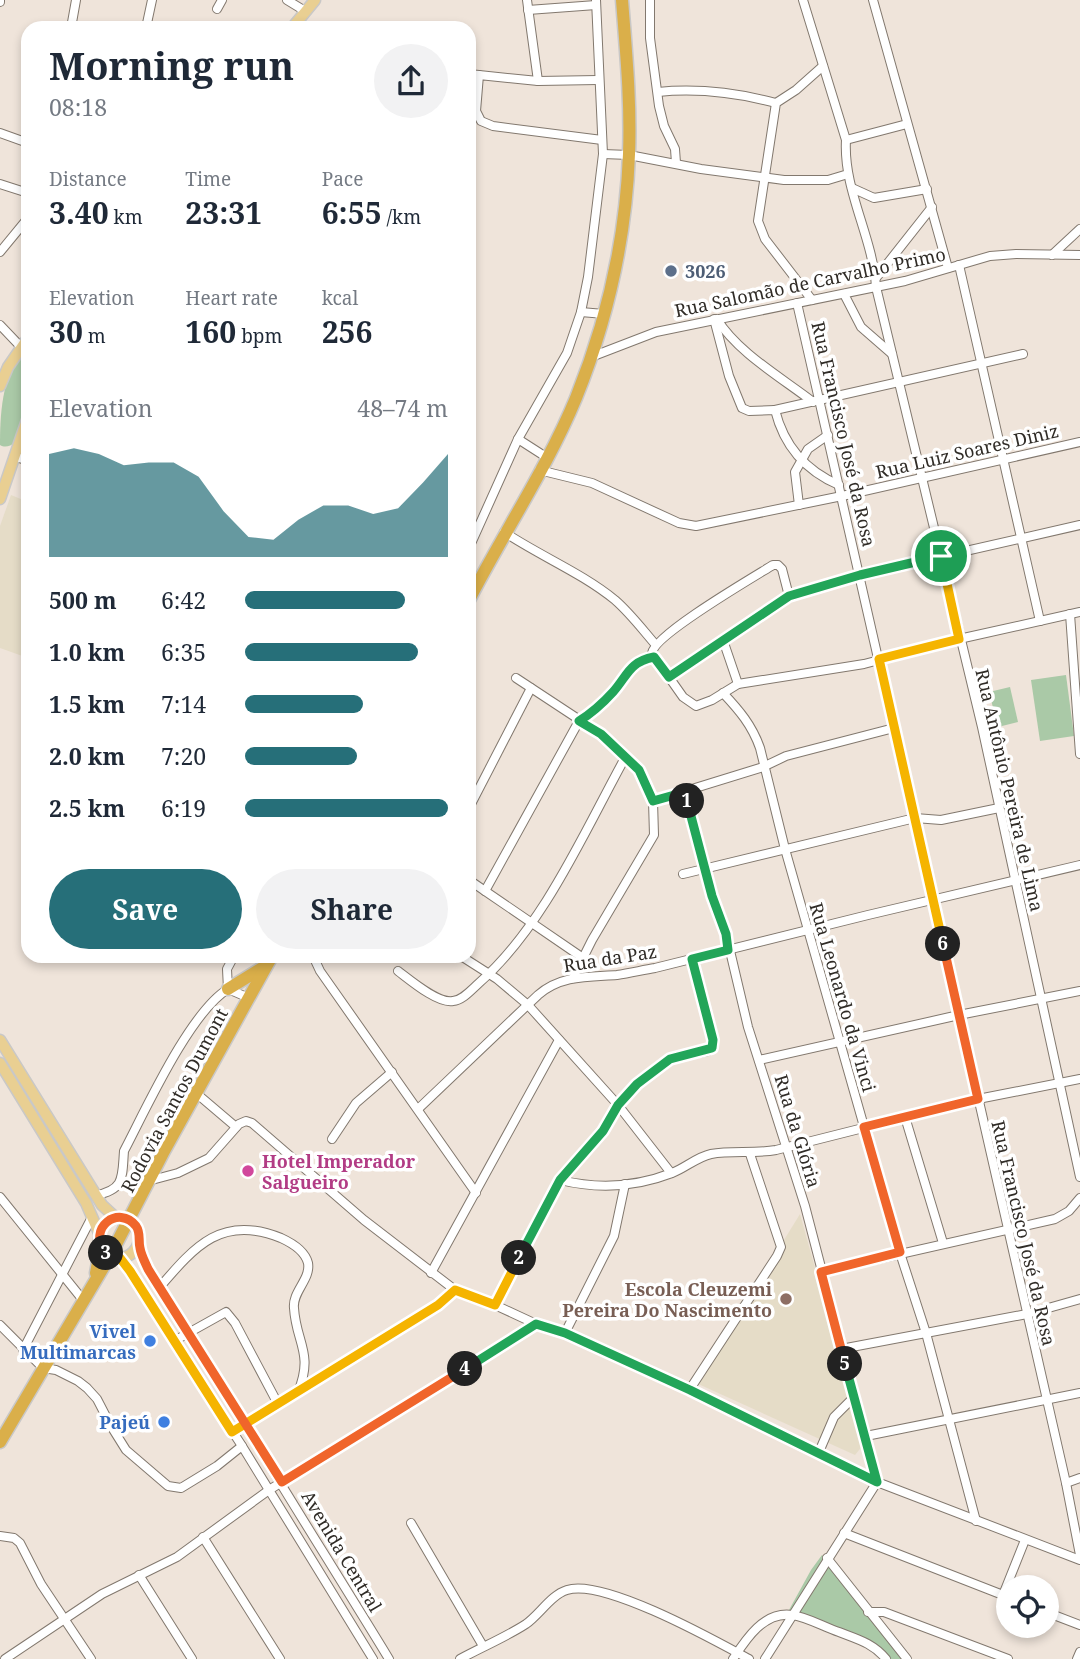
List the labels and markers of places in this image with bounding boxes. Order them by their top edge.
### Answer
place label: 3026 [685,259,726,283]
marker: 3026 [663,263,679,279]
pin [911,526,971,586]
pin: 1 [670,784,704,818]
pin: 6 [926,926,960,962]
place label: Hotel Imperador Salgueiro [262,1149,416,1194]
marker: Hotel Imperador Salgueiro [240,1163,256,1179]
pin: 3 [88,1236,124,1270]
pin: 2 [502,1240,536,1276]
place label: Escola Cleuzemi Pereira Do Nascimento [562,1277,773,1322]
marker: Escola Cleuzemi Pereira Do Nascimento [778,1291,794,1307]
place label: Vivel Multimarcas [20,1319,137,1364]
marker: Vivel Multimarcas [142,1333,158,1349]
pin: 5 [828,1346,862,1382]
pin: 4 [448,1352,482,1386]
place label: Pajeú [99,1410,150,1434]
marker: Pajeú [156,1414,172,1430]

